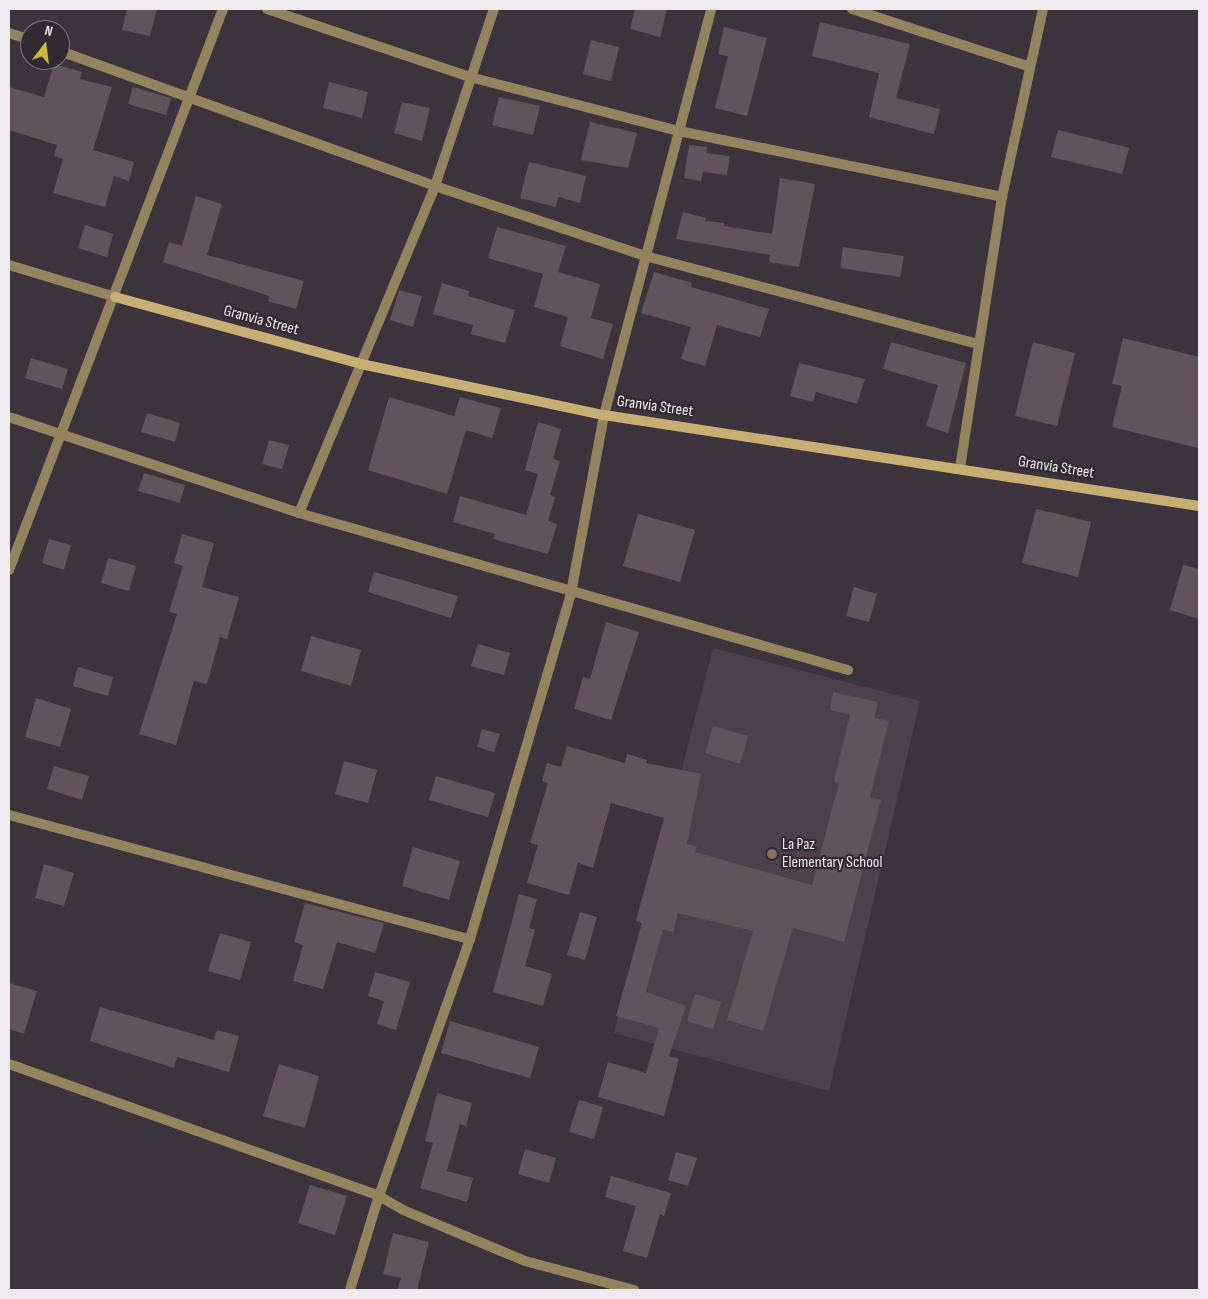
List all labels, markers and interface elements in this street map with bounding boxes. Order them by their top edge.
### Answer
north arrow [20,20,70,70]
text: N [43,22,55,40]
street label: Granvia Street [221,302,301,340]
street label: Granvia Street [616,392,694,422]
street label: Granvia Street [1016,452,1096,484]
place label: La Paz Elementary School [782,835,882,873]
marker: La Paz Elementary School [766,848,778,860]

